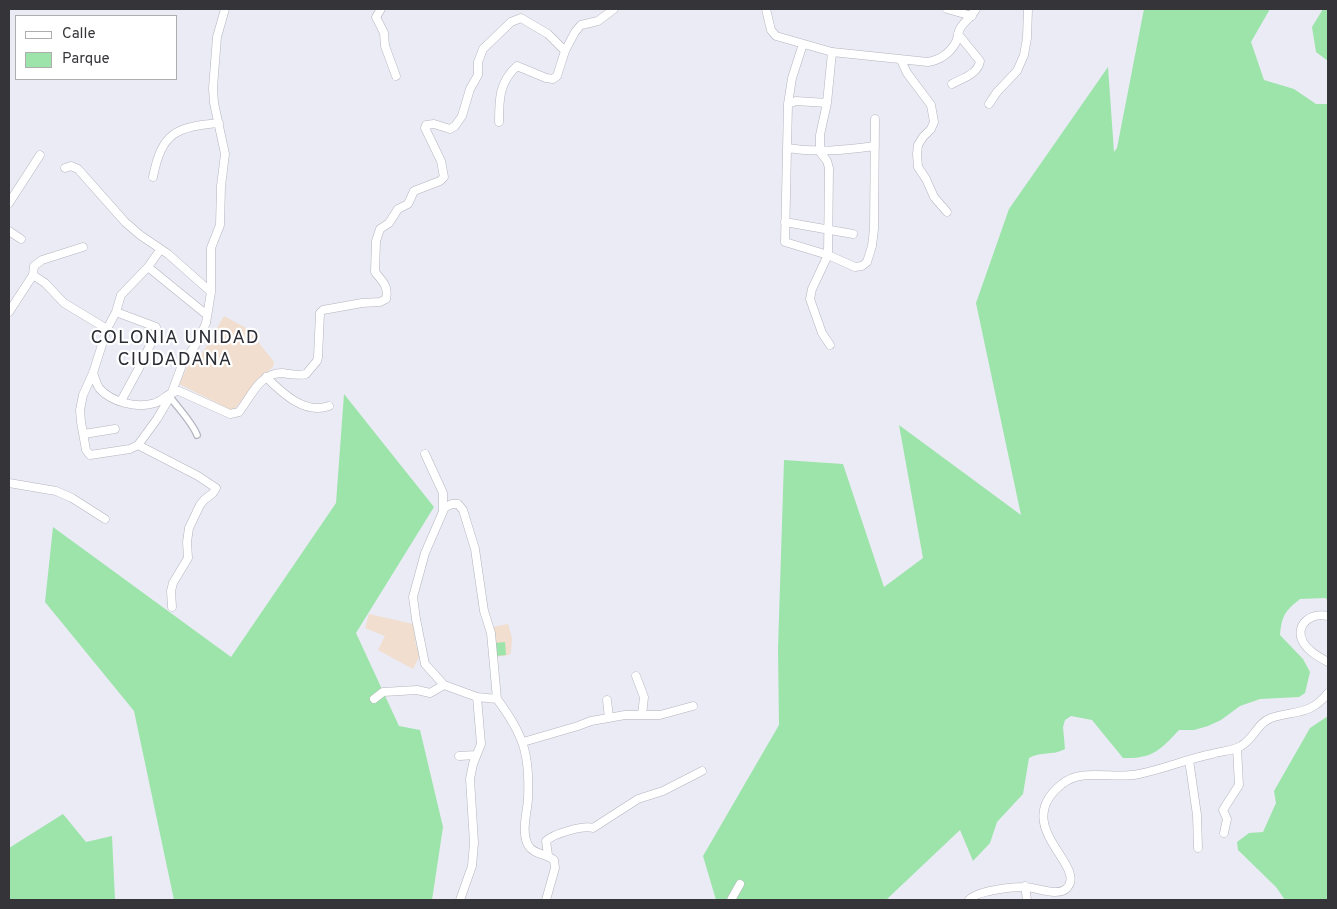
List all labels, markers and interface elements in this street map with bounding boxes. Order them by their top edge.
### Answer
legend [15,15,178,80]
text: Calle [62,25,96,44]
text: Parque [62,50,110,69]
district label: COLONIA UNIDAD CIUDADANA [89,328,261,372]

